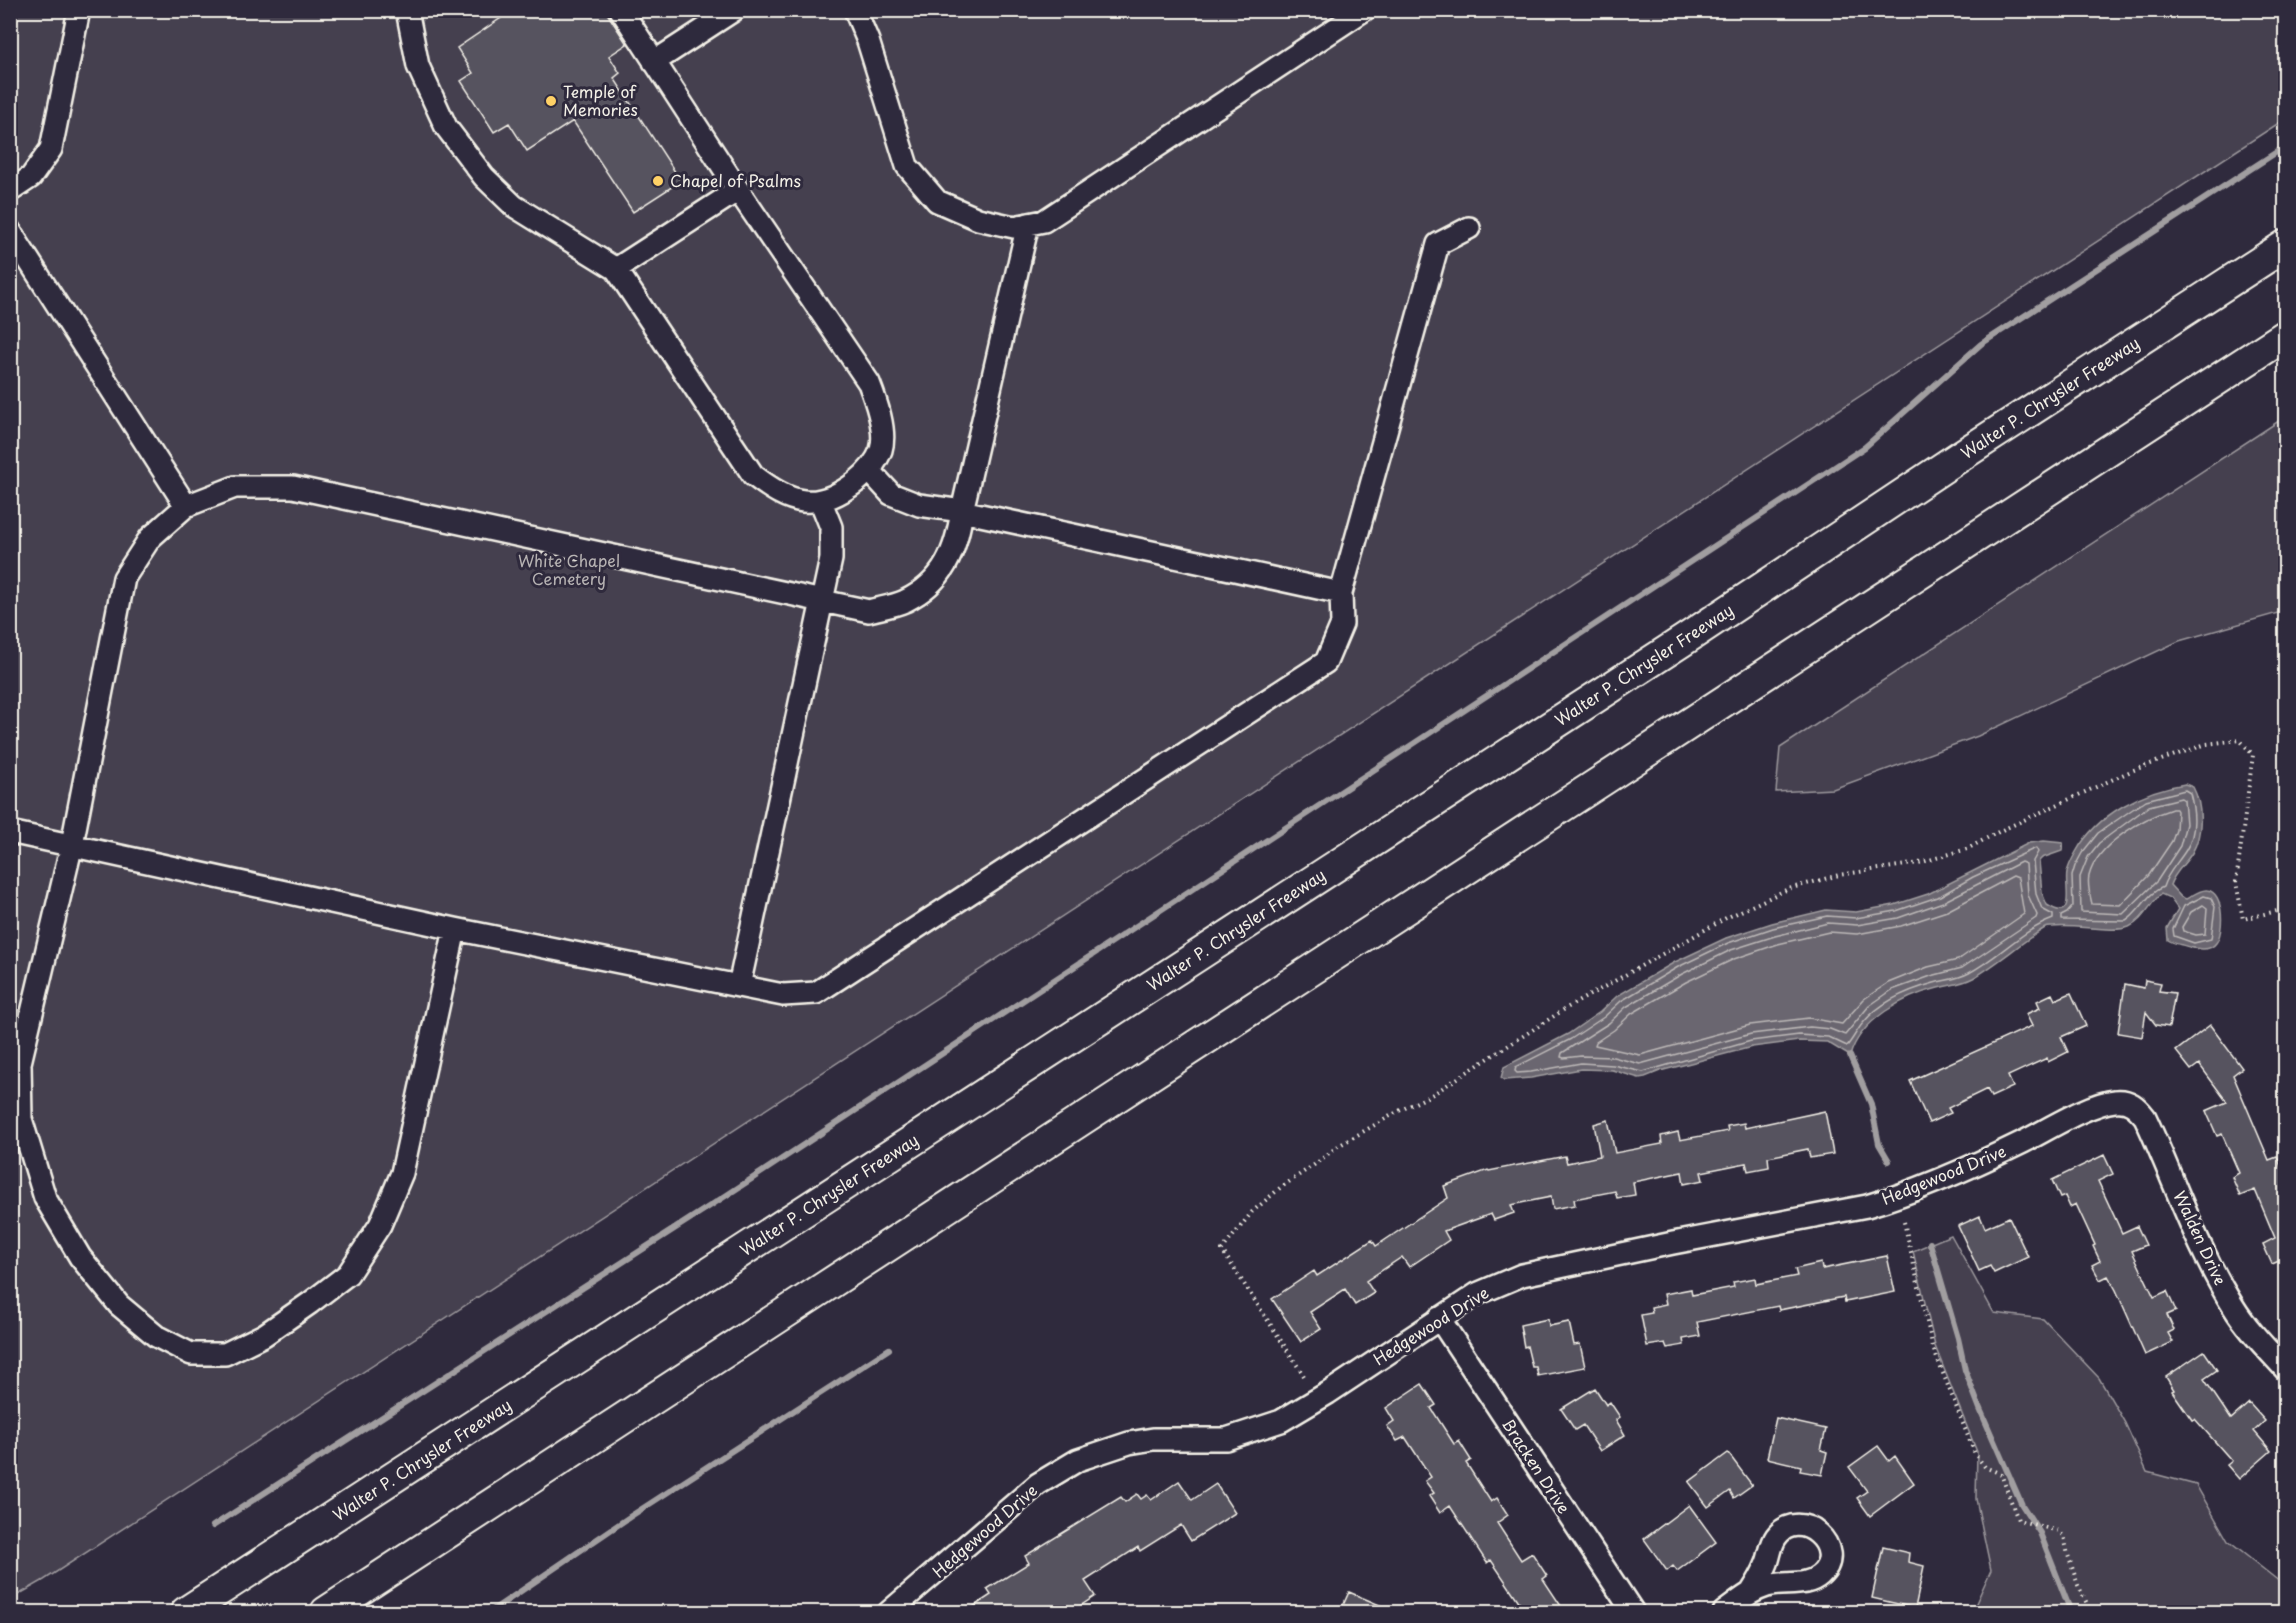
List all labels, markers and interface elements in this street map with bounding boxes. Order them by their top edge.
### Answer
place label: Temple of Memories [563,79,638,121]
marker: Temple of Memories [544,94,558,108]
place label: Chapel of Psalms [670,168,801,192]
marker: Chapel of Psalms [651,174,665,188]
street label: Walter P. Chrysler Freeway [1955,330,2144,464]
park label: White Chapel Cemetery [518,548,620,590]
street label: Walter P. Chrysler Freeway [1549,597,1738,731]
street label: Walter P. Chrysler Freeway [1141,862,1330,996]
street label: Walter P. Chrysler Freeway [734,1127,923,1261]
street label: Hedgewood Drive [1878,1138,2009,1210]
street label: Walden Drive [2169,1186,2233,1289]
street label: Hedgewood Drive [1368,1280,1493,1370]
street label: Walter P. Chrysler Freeway [327,1392,516,1526]
street label: Bracken Drive [1497,1413,1577,1518]
street label: Hedgewood Drive [927,1478,1042,1583]

